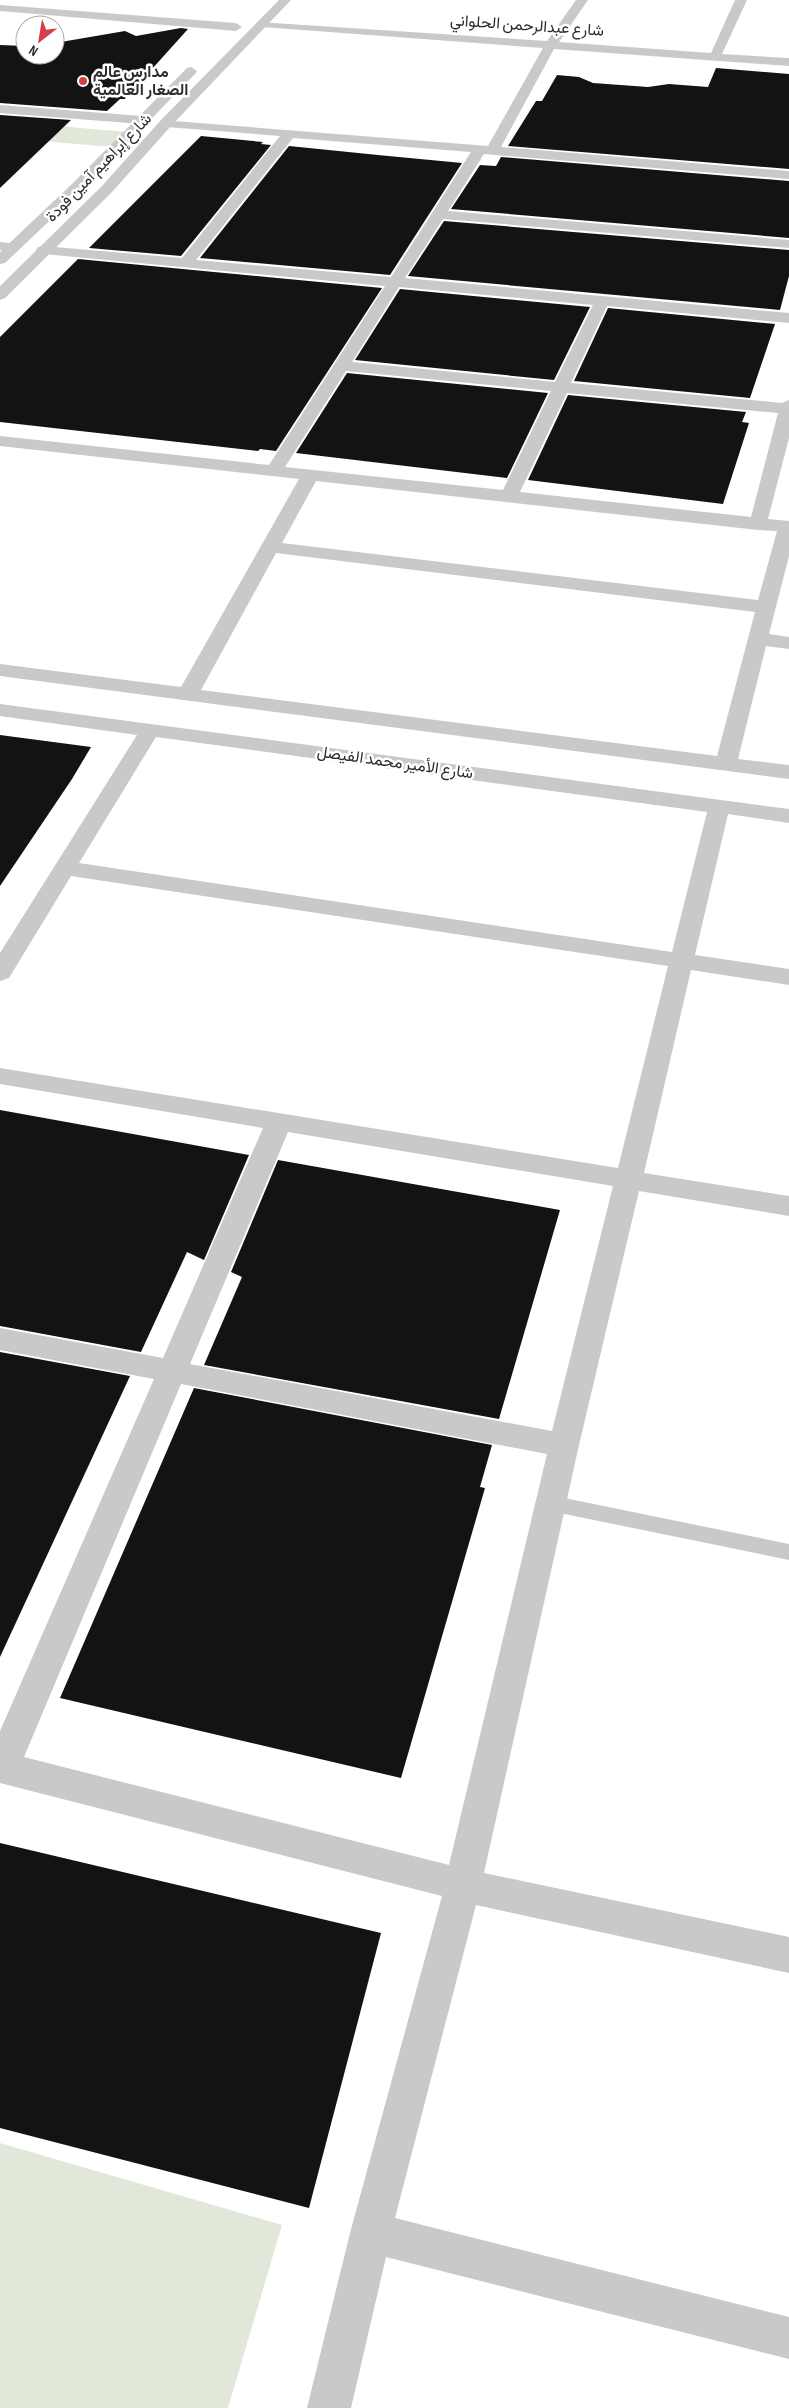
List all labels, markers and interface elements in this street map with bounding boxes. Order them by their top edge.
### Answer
street label: شارع عبدالرحمن الحلواني [449,11,605,44]
north arrow [15,15,65,65]
text: N [26,42,41,60]
place label: مدارس عالم الصغار العالمية [93,63,188,100]
marker: مدارس عالم الصغار العالمية [77,75,89,87]
street label: شارع إبراهيم آمين فودة [42,110,156,227]
street label: شارع الأمير محمد الفيصل [316,743,474,784]

